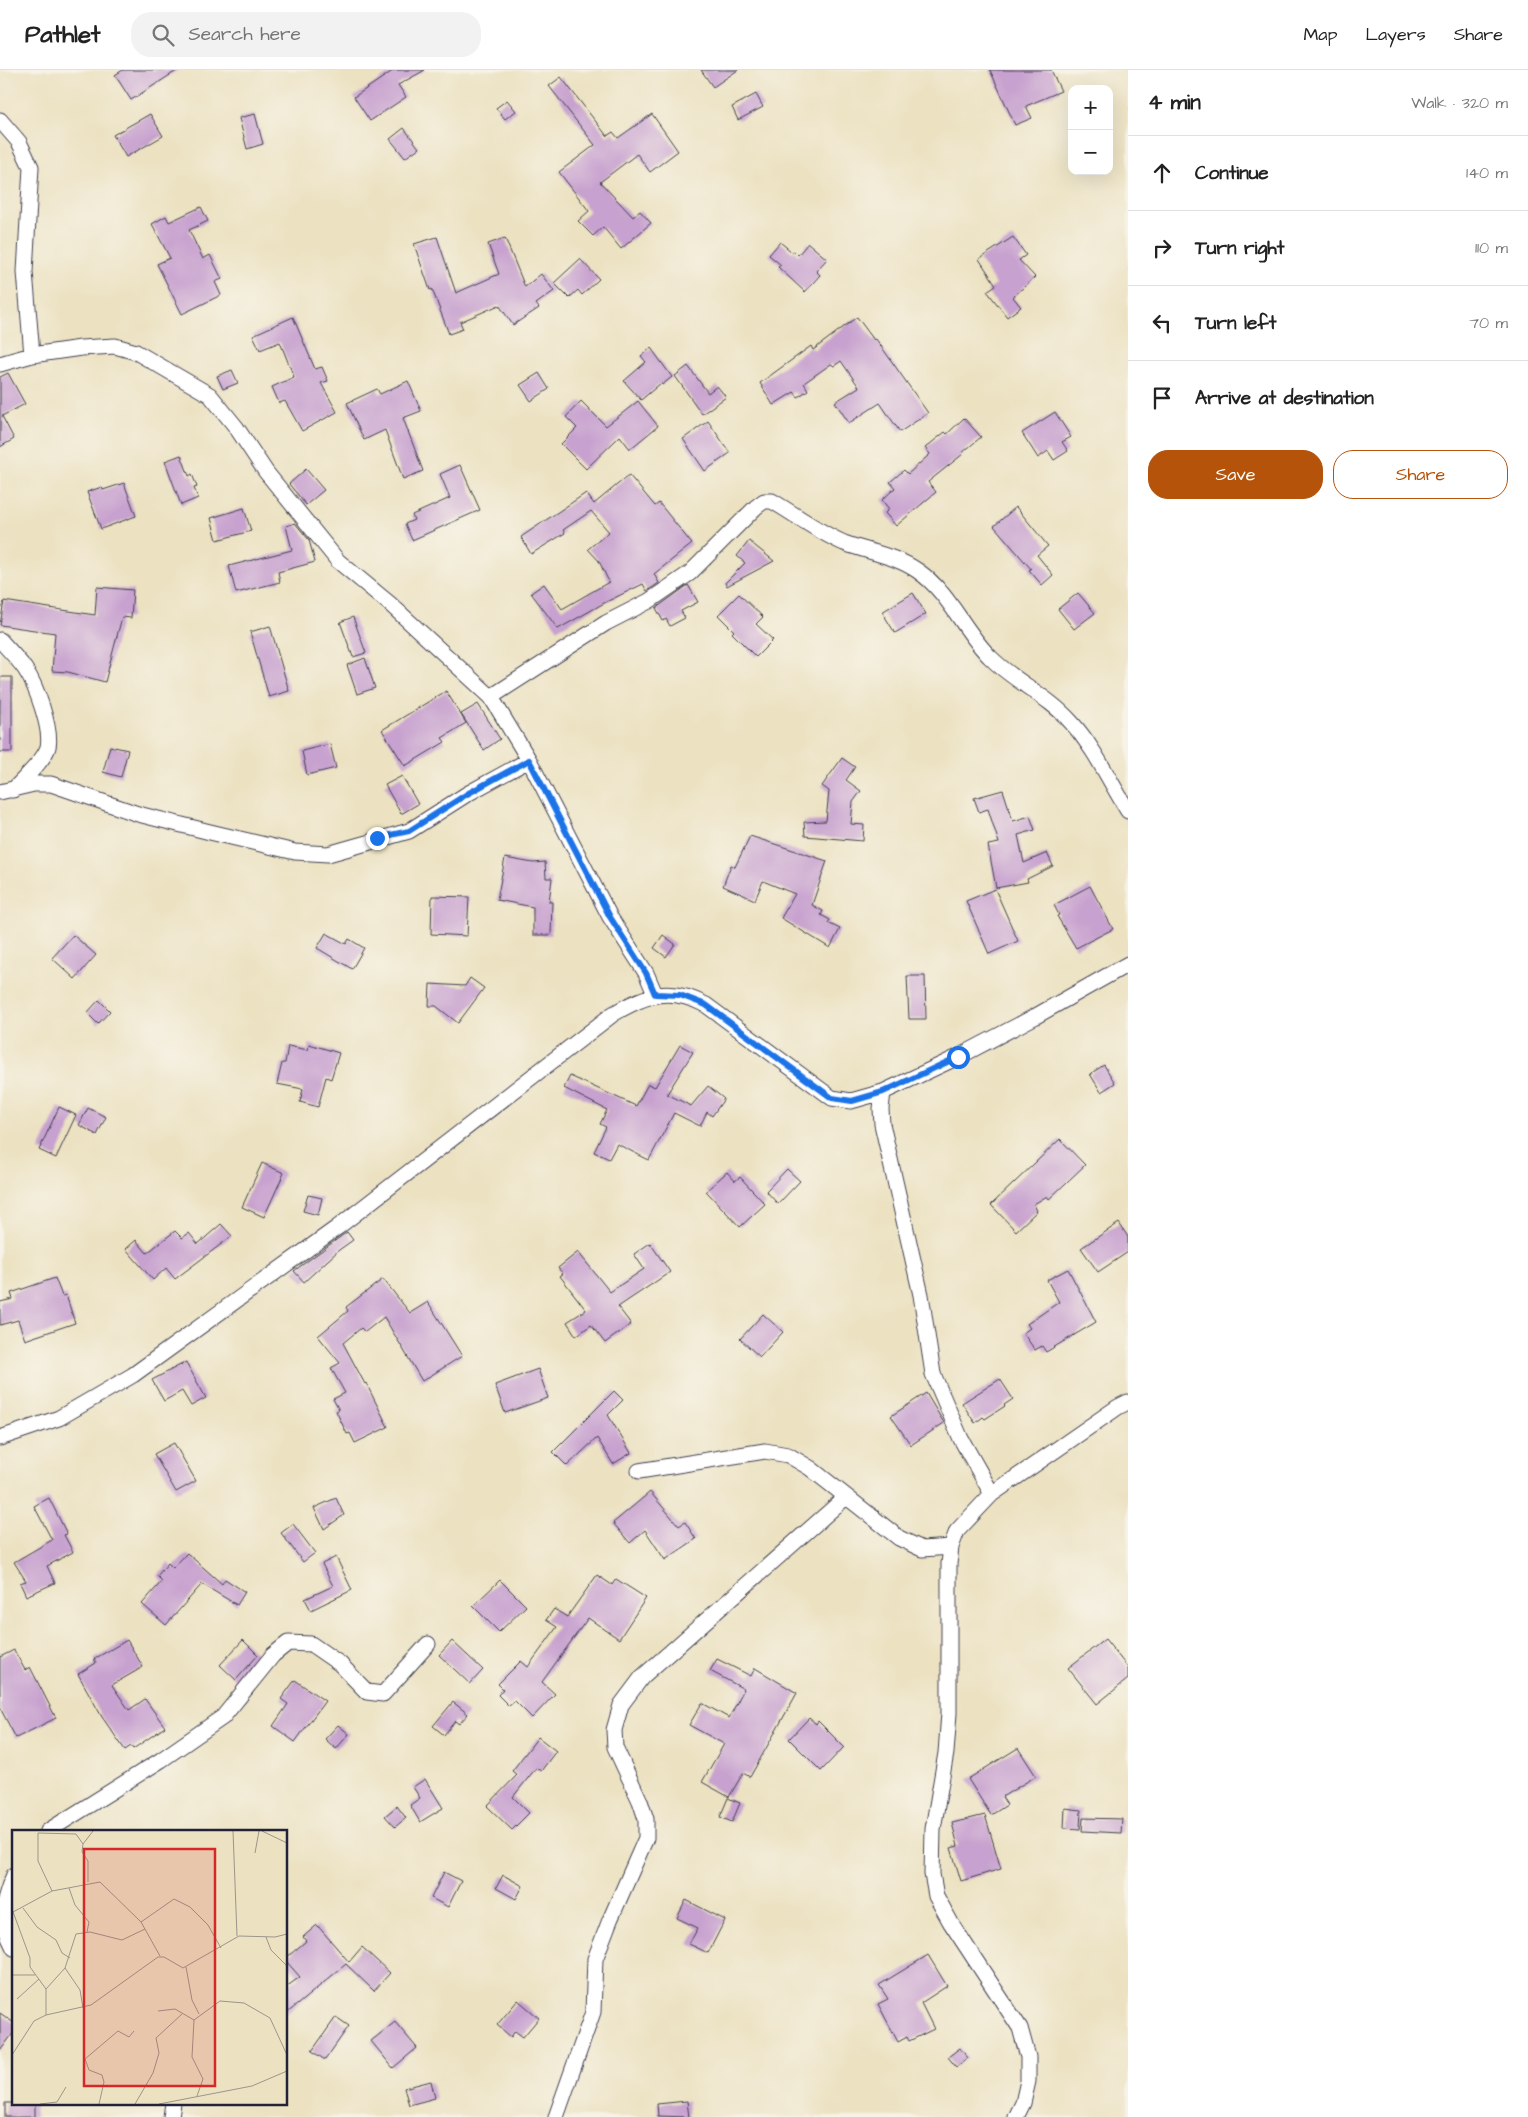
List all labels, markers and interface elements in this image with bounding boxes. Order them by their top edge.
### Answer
search box [131,12,481,57]
text: Pathlet [25,18,101,52]
icon: search [149,21,177,49]
text: Search here [189,21,301,48]
text: Map [1303,22,1337,47]
text: Layers [1365,22,1426,47]
text: Share [1454,22,1503,47]
map controls [1068,85,1113,175]
button: + [1068,85,1113,130]
text: 4 min [1148,88,1201,117]
text: Walk · 320 m [1411,92,1508,114]
button: − [1068,130,1113,175]
icon: ahead [1148,159,1176,187]
text: Continue [1195,160,1269,187]
text: 140 m [1466,162,1508,184]
icon: right [1148,234,1176,262]
text: Turn right [1195,235,1284,262]
text: 110 m [1475,237,1508,259]
icon: left [1148,309,1176,337]
text: Turn left [1195,310,1276,337]
text: 70 m [1469,312,1508,334]
icon: arrive [1148,384,1176,412]
text: Arrive at destination [1195,385,1374,412]
button: Save [1148,450,1323,499]
button: Share [1333,450,1508,499]
route end [366,827,389,850]
route start [947,1046,970,1069]
inset map [12,1830,288,2104]

